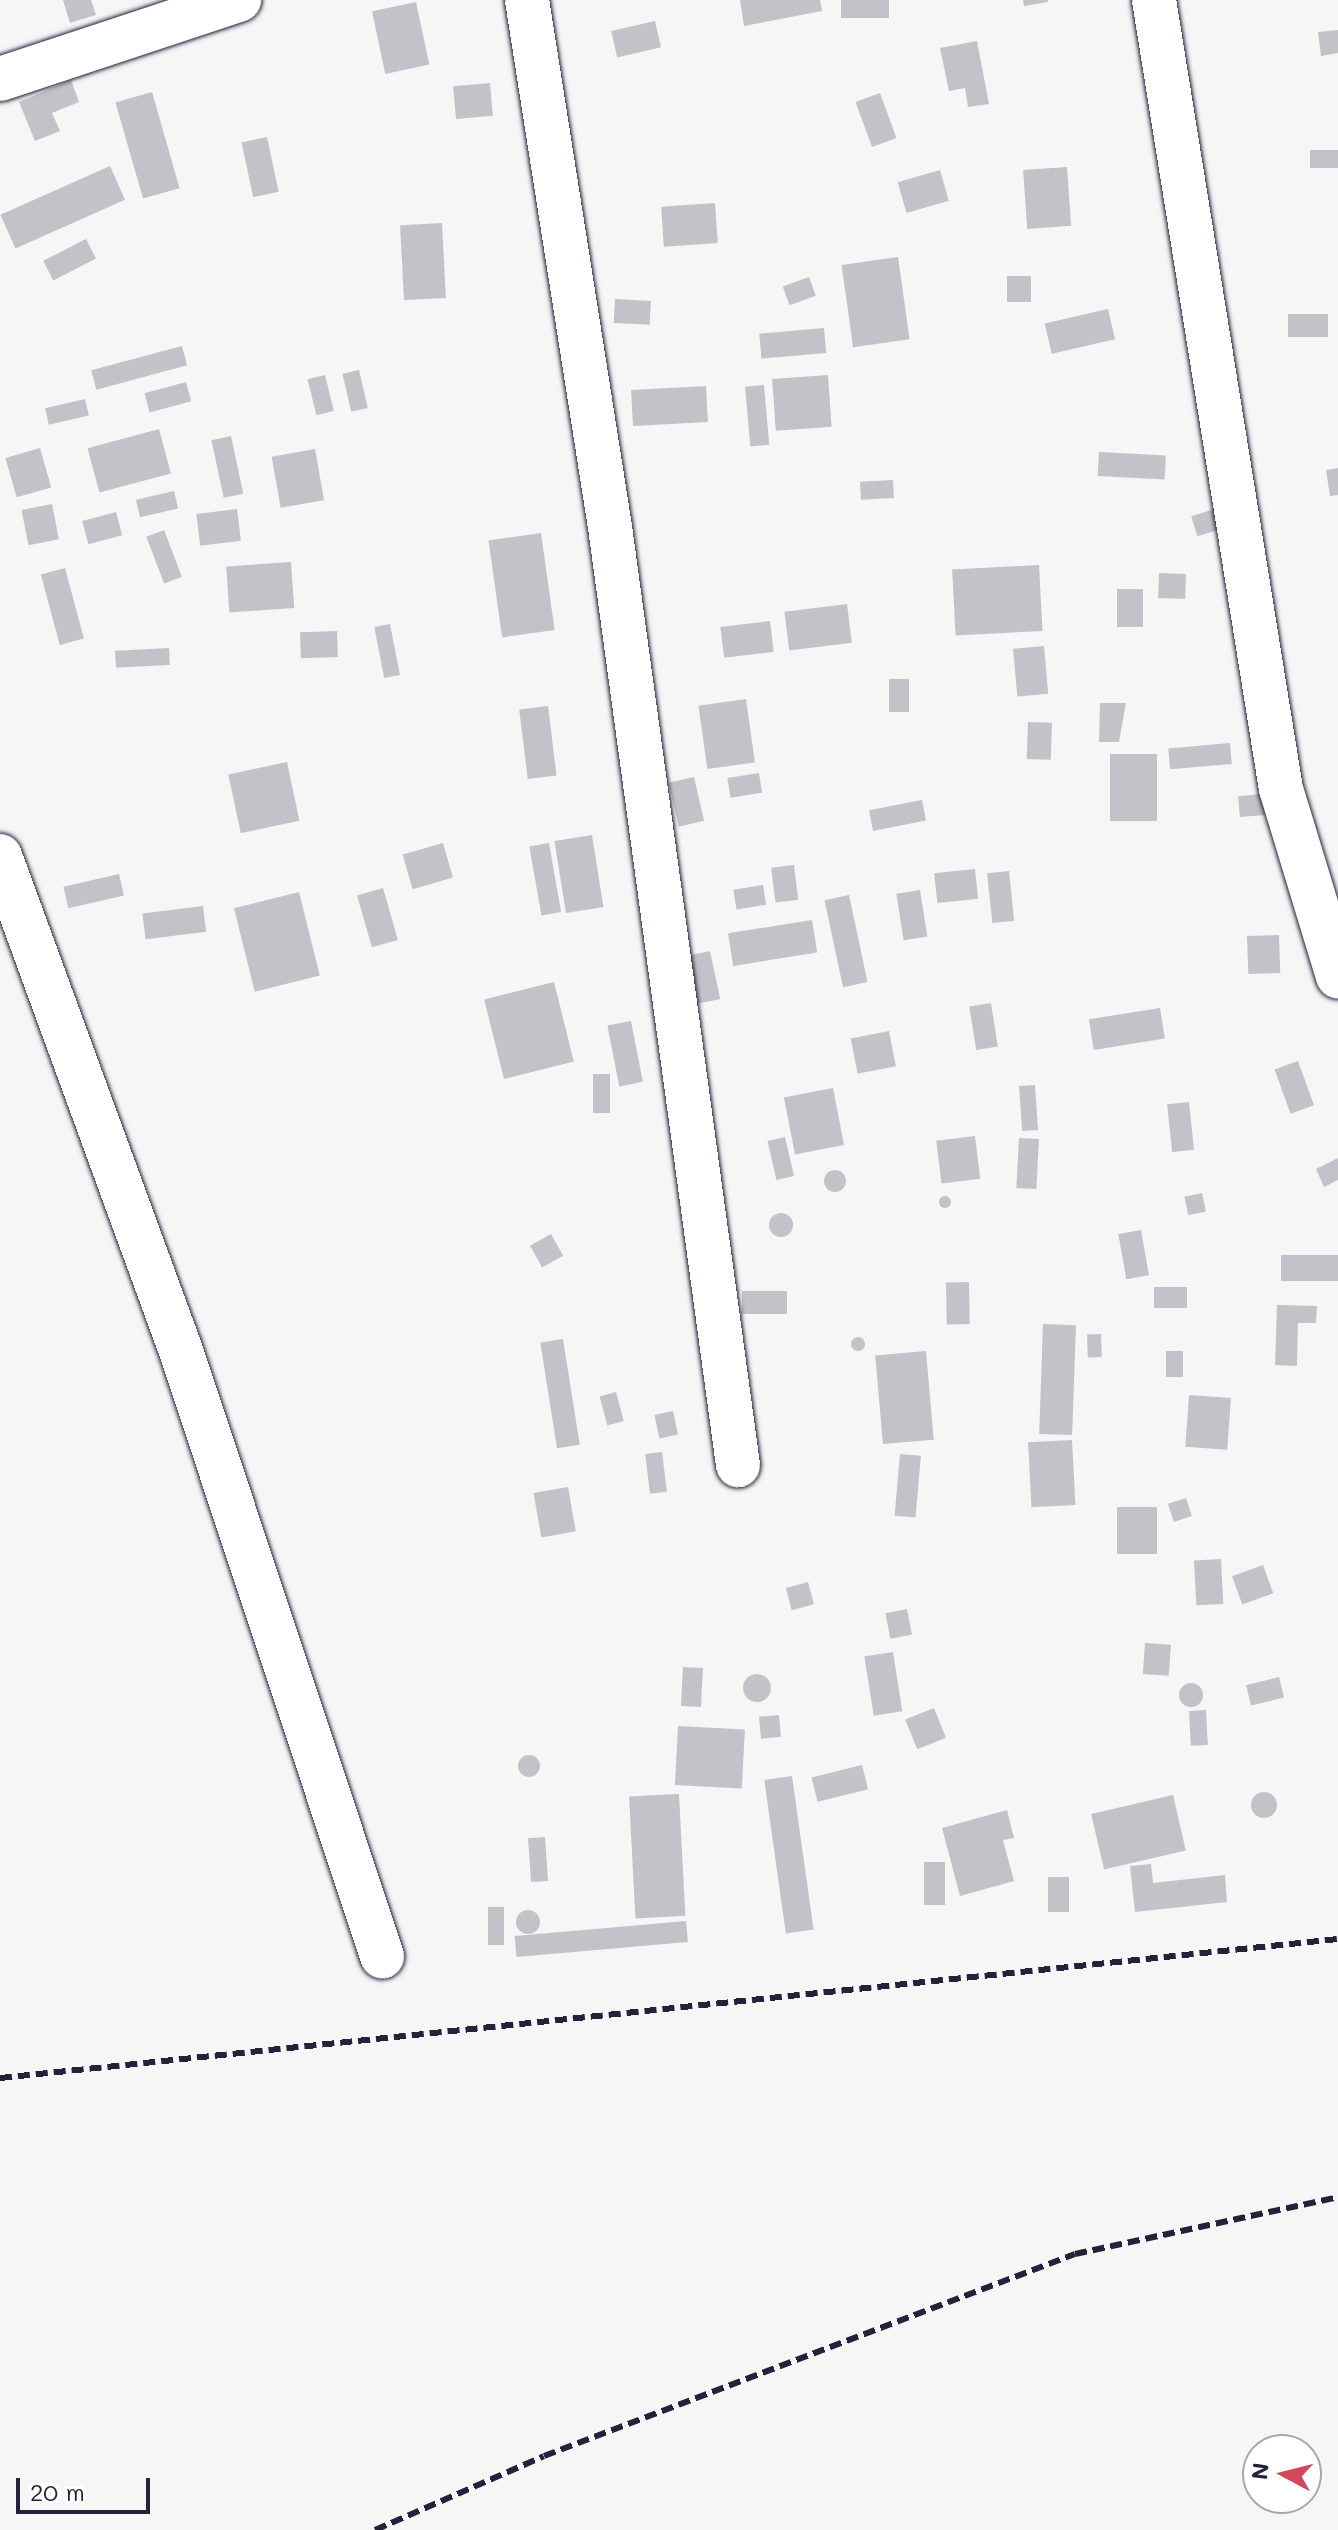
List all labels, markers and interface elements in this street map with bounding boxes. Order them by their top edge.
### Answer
north arrow [1242,2434,1322,2514]
text: N [1244,2461,1275,2481]
scale bar [20,2462,154,2512]
text: 20 m [30,2476,85,2507]

